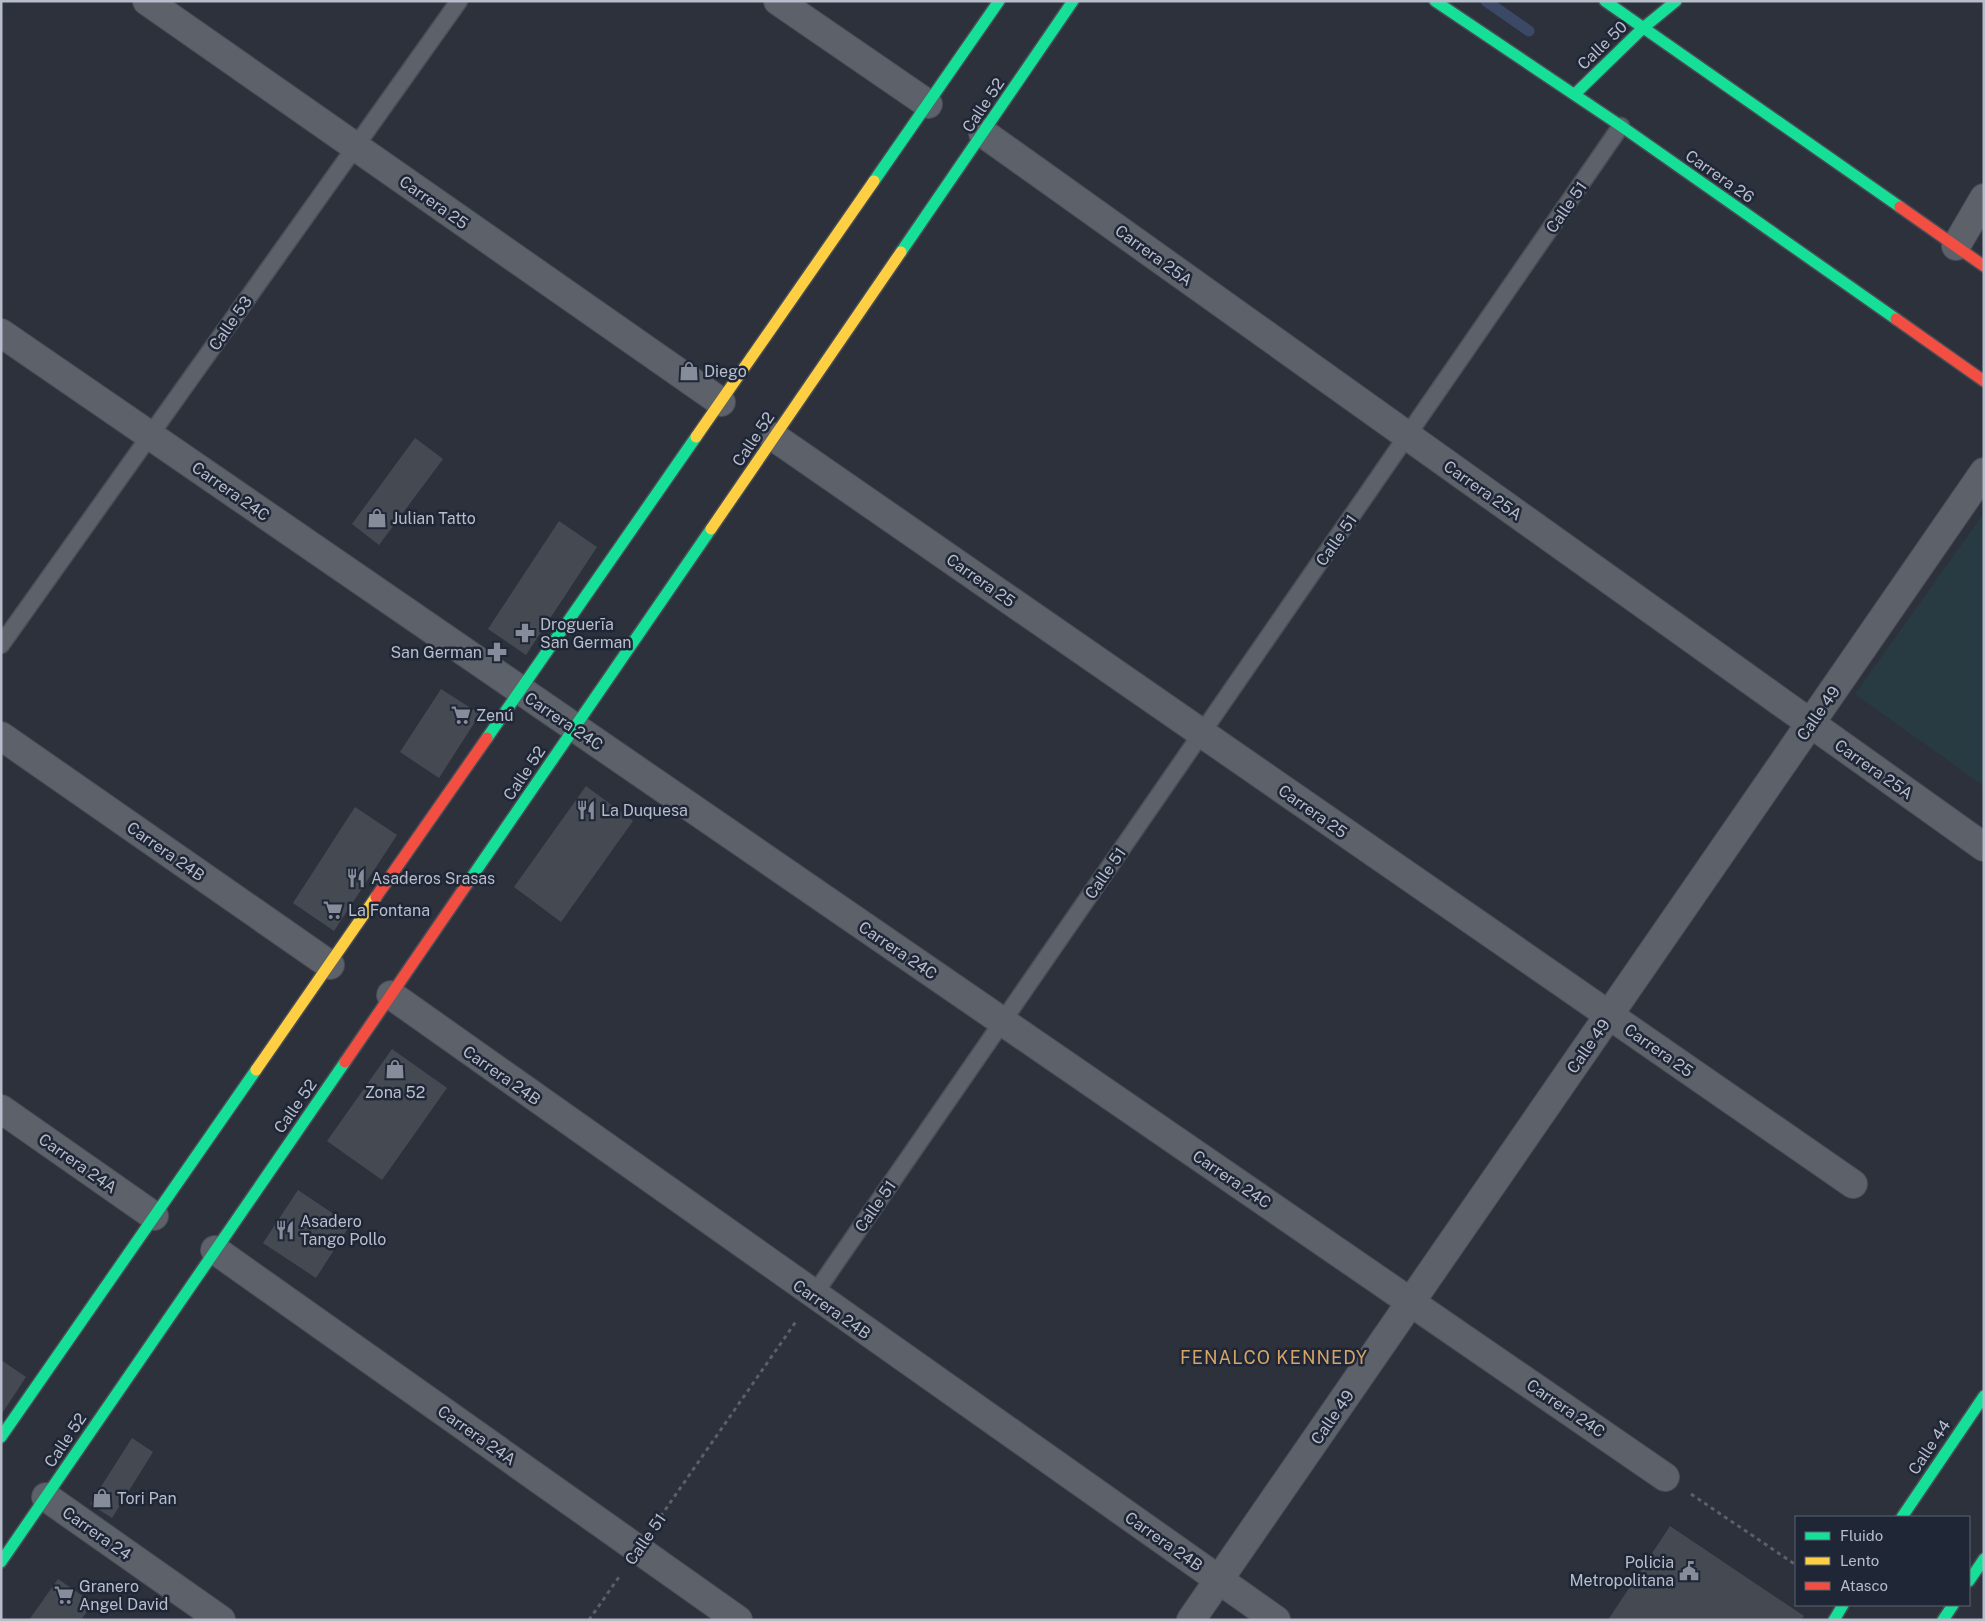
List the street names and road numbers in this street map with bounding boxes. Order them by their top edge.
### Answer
street label: Calle 50 [1574,17,1631,74]
street label: Calle 52 [958,74,1008,136]
street label: Carrera 26 [1682,146,1758,207]
street label: Carrera 25 [396,172,472,233]
street label: Calle 51 [1542,178,1591,237]
street label: Carrera 25A [1111,221,1196,290]
street label: Calle 53 [205,292,256,354]
street label: Calle 52 [728,408,778,470]
street label: Carrera 25A [1440,457,1525,524]
street label: Carrera 24C [188,458,273,525]
street label: Calle 51 [1312,511,1361,570]
street label: Carrera 25 [943,550,1019,611]
street label: Calle 49 [1793,683,1844,744]
street label: Carrera 24C [521,688,607,755]
street label: Carrera 25A [1831,736,1916,803]
street label: Calle 52 [499,742,549,804]
street label: Carrera 25 [1275,781,1351,842]
street label: Carrera 24B [123,818,208,885]
street label: Calle 51 [1081,844,1130,903]
street label: Carrera 24C [855,917,941,984]
street label: Calle 49 [1563,1016,1614,1077]
street label: Carrera 25 [1621,1020,1697,1081]
street label: Carrera 24B [459,1042,544,1109]
street label: Calle 52 [270,1076,321,1137]
street label: Carrera 24A [35,1130,120,1197]
street label: Carrera 24C [1189,1146,1275,1213]
street label: Calle 51 [851,1177,900,1236]
street label: Carrera 24B [789,1276,874,1343]
street label: Carrera 24C [1523,1375,1609,1442]
street label: Calle 49 [1307,1387,1358,1448]
street label: Carrera 24A [434,1402,519,1469]
street label: Calle 52 [40,1409,90,1471]
street label: Calle 44 [1904,1416,1955,1478]
street label: Carrera 24 [59,1503,135,1564]
street label: Carrera 24B [1121,1508,1206,1575]
street label: Calle 51 [621,1510,670,1569]

